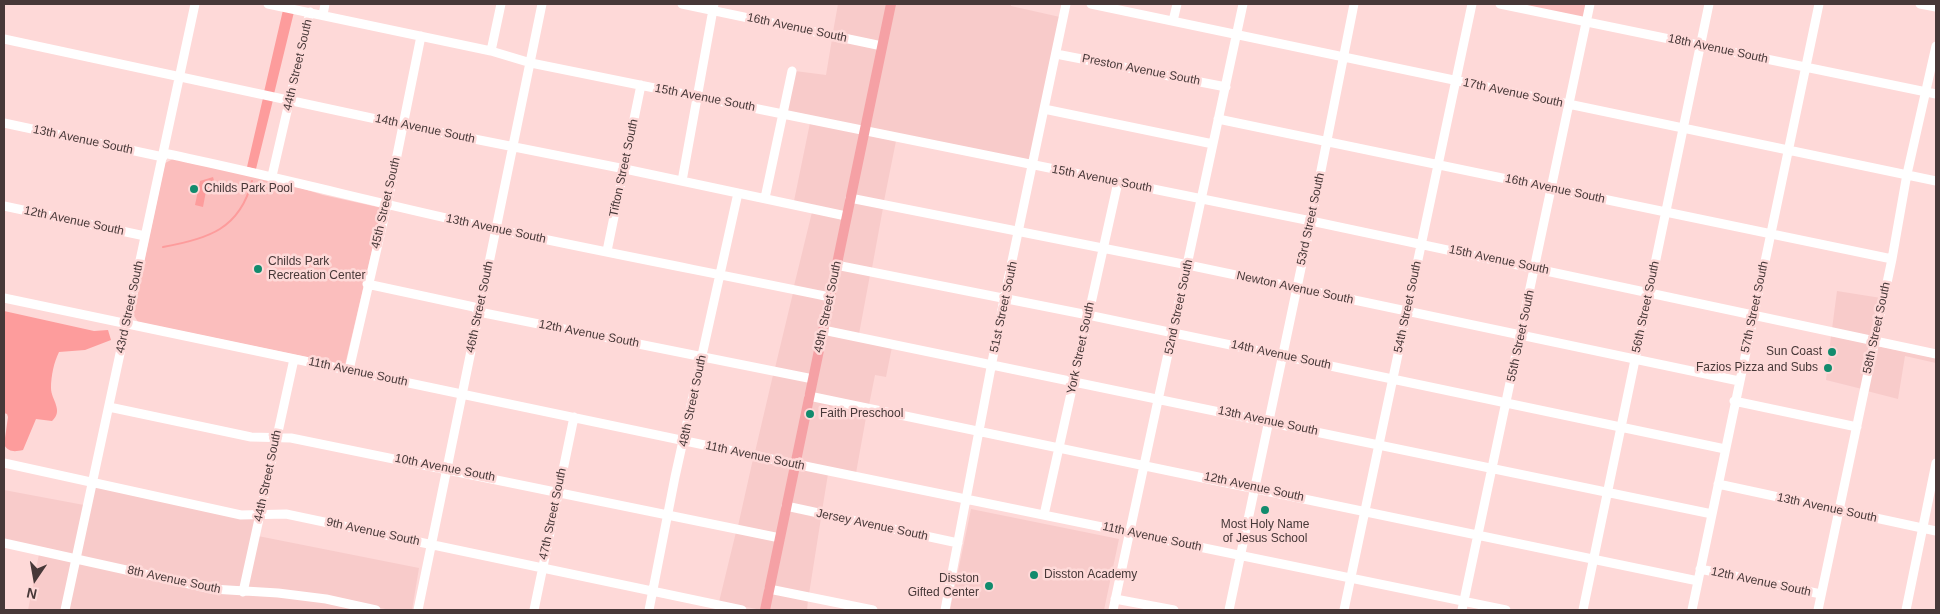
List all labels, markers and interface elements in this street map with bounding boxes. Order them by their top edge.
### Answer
street label: 16th Avenue South [746,10,848,46]
street label: 44th Street South [280,18,316,112]
street label: 18th Avenue South [1667,31,1769,67]
street label: Preston Avenue South [1081,51,1201,89]
street label: 17th Avenue South [1462,75,1564,111]
street label: 15th Avenue South [654,81,756,115]
street label: 14th Avenue South [374,111,476,147]
street label: Tifton Street South [607,118,641,218]
street label: 13th Avenue South [32,122,134,158]
street label: 45th Street South [368,156,404,250]
street label: 15th Avenue South [1051,162,1153,196]
street label: 16th Avenue South [1504,171,1606,207]
street label: 53rd Street South [1294,172,1328,266]
place label: Childs Park Pool [204,182,293,196]
marker: Childs Park Pool [188,183,200,195]
street label: 12th Avenue South [23,203,125,239]
street label: 13th Avenue South [445,211,547,247]
street label: 15th Avenue South [1448,242,1550,278]
place label: Childs Park Recreation Center [268,255,365,283]
street label: 52nd Street South [1162,258,1196,356]
street label: 43rd Street South [113,260,147,354]
street label: 46th Street South [463,260,497,354]
street label: 49th Street South [811,260,845,354]
street label: 51st Street South [987,260,1021,354]
street label: 54th Street South [1391,260,1425,354]
street label: 56th Street South [1629,260,1663,354]
street label: 57th Street South [1738,260,1772,354]
marker: Childs Park Recreation Center [252,263,264,275]
street label: Newton Avenue South [1235,269,1355,307]
street label: 58th Street South [1860,281,1894,375]
street label: 55th Street South [1504,289,1538,383]
street label: York Street South [1064,301,1098,395]
street label: 12th Avenue South [538,317,640,351]
street label: 14th Avenue South [1230,337,1332,373]
place label: Sun Coast [1766,345,1822,359]
marker: Sun Coast [1826,346,1838,358]
street label: 11th Avenue South [307,354,409,390]
street label: 48th Street South [676,354,710,448]
place label: Fazios Pizza and Subs [1696,361,1818,375]
marker: Fazios Pizza and Subs [1822,362,1834,374]
street label: 13th Avenue South [1217,403,1319,439]
place label: Faith Preschool [820,407,903,421]
marker: Faith Preschool [804,408,816,420]
street label: 44th Street South [251,429,285,523]
street label: 11th Avenue South [704,438,806,474]
street label: 10th Avenue South [394,451,496,485]
street label: 47th Street South [536,467,570,561]
street label: 12th Avenue South [1203,469,1305,505]
street label: 13th Avenue South [1776,490,1878,526]
marker: Most Holy Name of Jesus School [1259,504,1271,516]
street label: Jersey Avenue South [815,506,929,544]
street label: 9th Avenue South [325,515,421,549]
place label: Most Holy Name of Jesus School [1221,518,1309,546]
street label: 11th Avenue South [1101,519,1203,555]
north arrow [10,554,60,604]
street label: 8th Avenue South [126,563,222,597]
street label: 12th Avenue South [1710,564,1812,600]
place label: Disston Academy [1044,568,1137,582]
marker: Disston Academy [1028,569,1040,581]
place label: Disston Gifted Center [908,572,979,600]
marker: Disston Gifted Center [983,580,995,592]
text: N [25,585,38,603]

